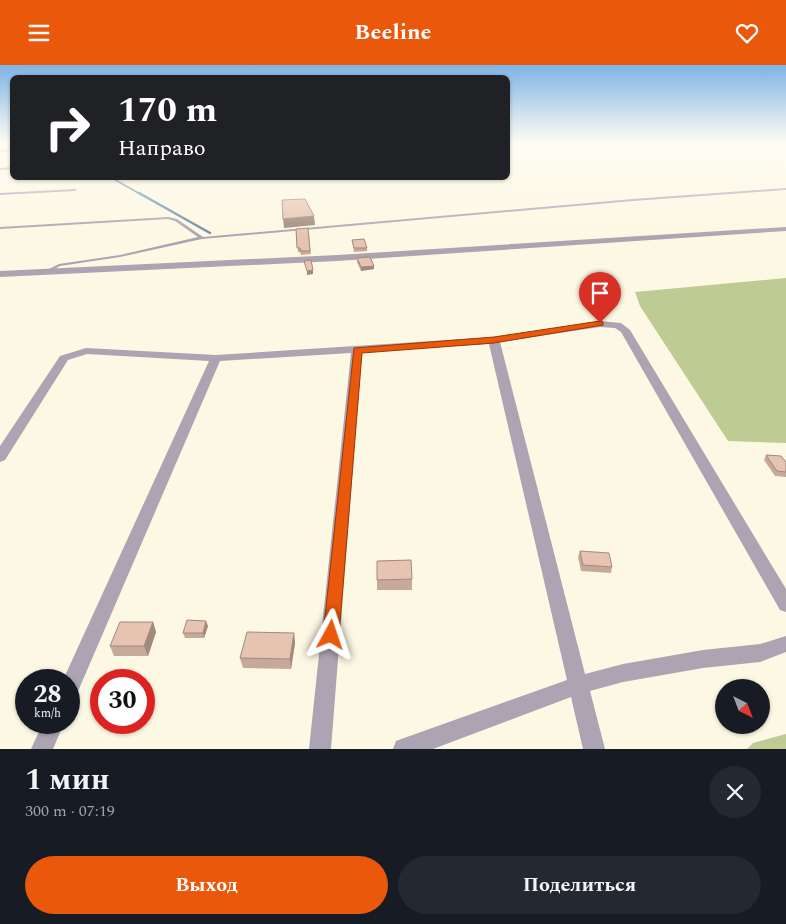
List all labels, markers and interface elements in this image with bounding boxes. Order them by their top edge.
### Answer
text: Beeline [355,16,431,49]
icon: menu [25,19,53,47]
icon: heart [733,19,761,47]
text: 170 m [118,84,217,137]
icon: right [35,95,100,160]
text: Направо [118,132,206,165]
pin [579,272,621,323]
icon: arrive [586,279,614,307]
position arrow [304,608,356,660]
speed limit sign: 30 [90,669,155,734]
text: 28 [33,676,62,714]
north arrow [715,679,770,734]
map controls [715,679,770,734]
text: km/h [34,704,61,723]
text: 1 мин [25,757,110,803]
button: close [709,766,761,818]
text: 300 m · 07:19 [25,799,115,823]
button: Выход [25,856,388,914]
button: Поделиться [398,856,761,914]

